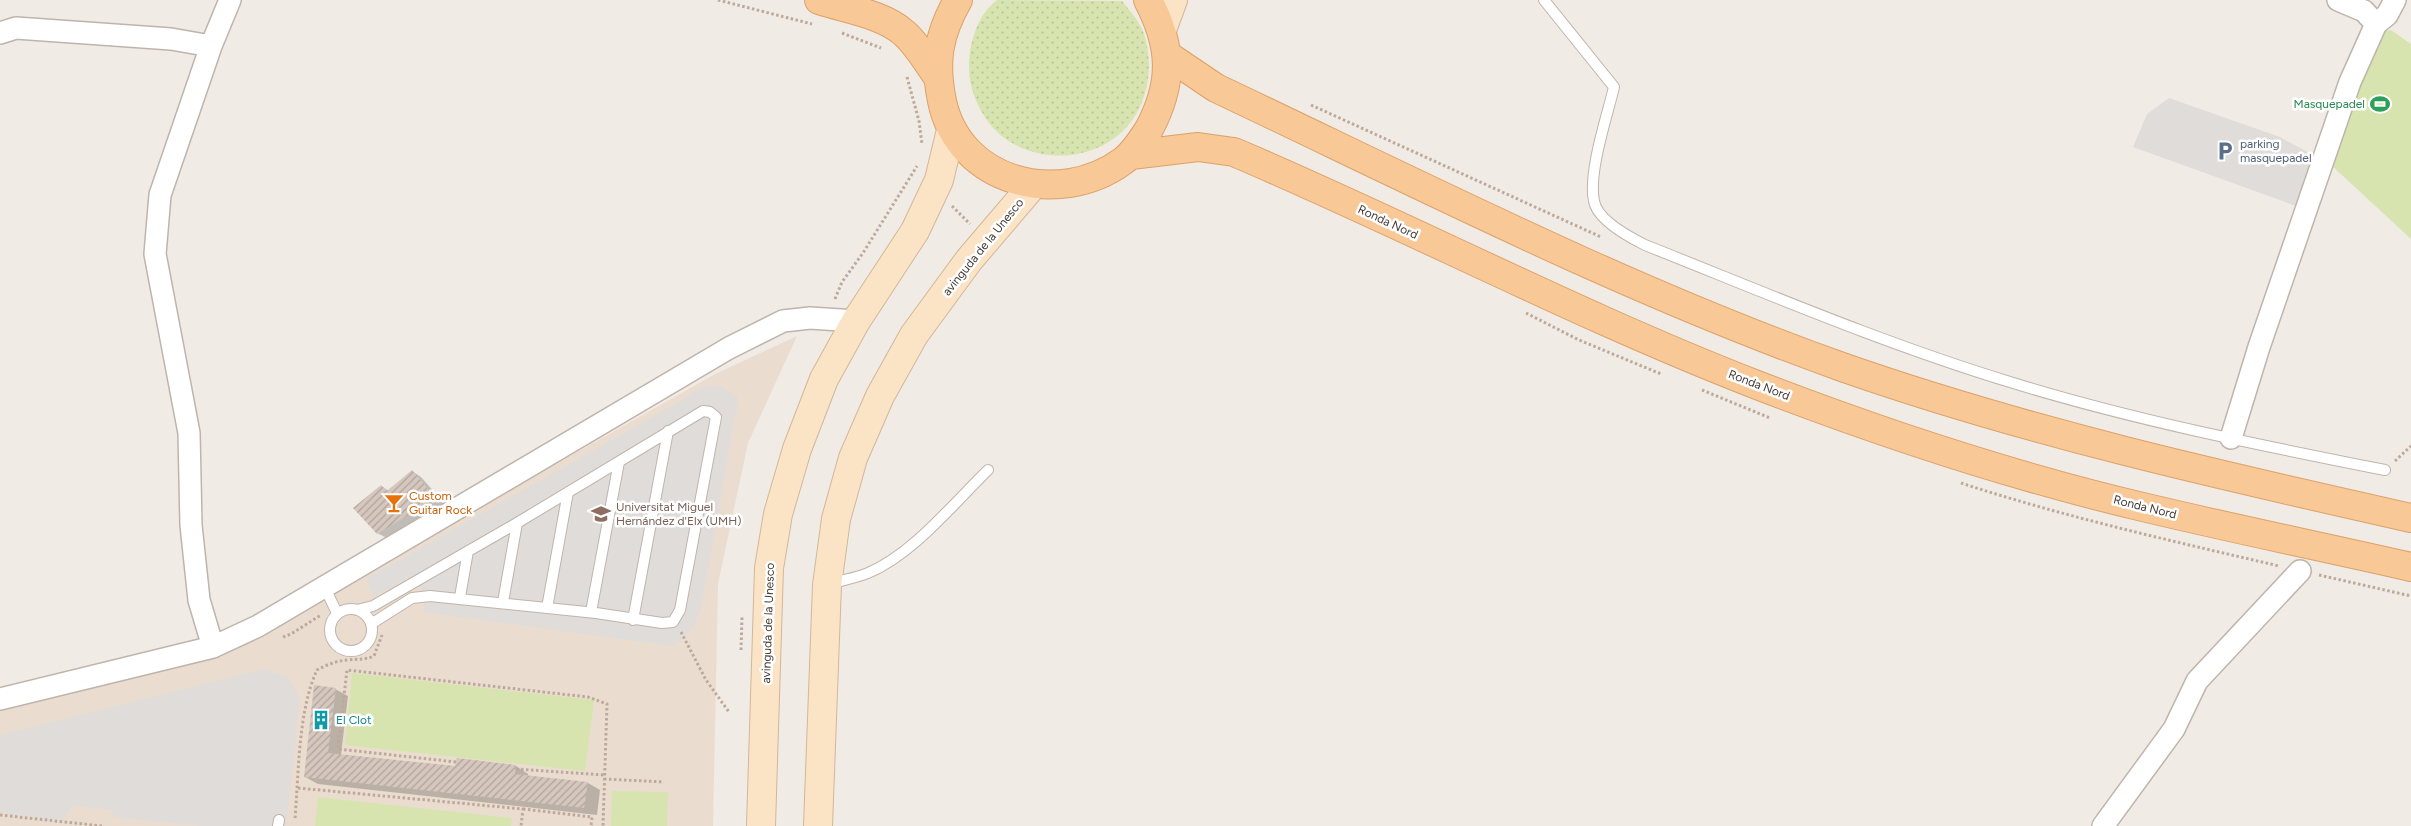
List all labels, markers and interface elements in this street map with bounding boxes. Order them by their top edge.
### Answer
sports icon: Masquepadel [2369,93,2391,115]
place label: Masquepadel [2294,97,2365,111]
place label: parking masquepadel [2240,137,2312,165]
parking icon: parking masquepadel [2214,140,2236,162]
street label: avinguda de la Unesco [940,196,1026,298]
street label: Ronda Nord [1356,202,1420,242]
street label: Ronda Nord [1726,367,1792,403]
place label: Custom Guitar Rock [409,489,472,517]
bar icon: Custom Guitar Rock [383,492,405,514]
street label: Ronda Nord [2112,492,2178,522]
place label: Universitat Miguel Hernández d'Elx (UMH) [616,500,742,528]
school or university icon: Universitat Miguel Hernández d'Elx (UMH) [590,503,612,525]
street label: avinguda de la Unesco [759,562,777,684]
building icon: El Clot [310,709,332,731]
place label: El Clot [336,713,372,727]

